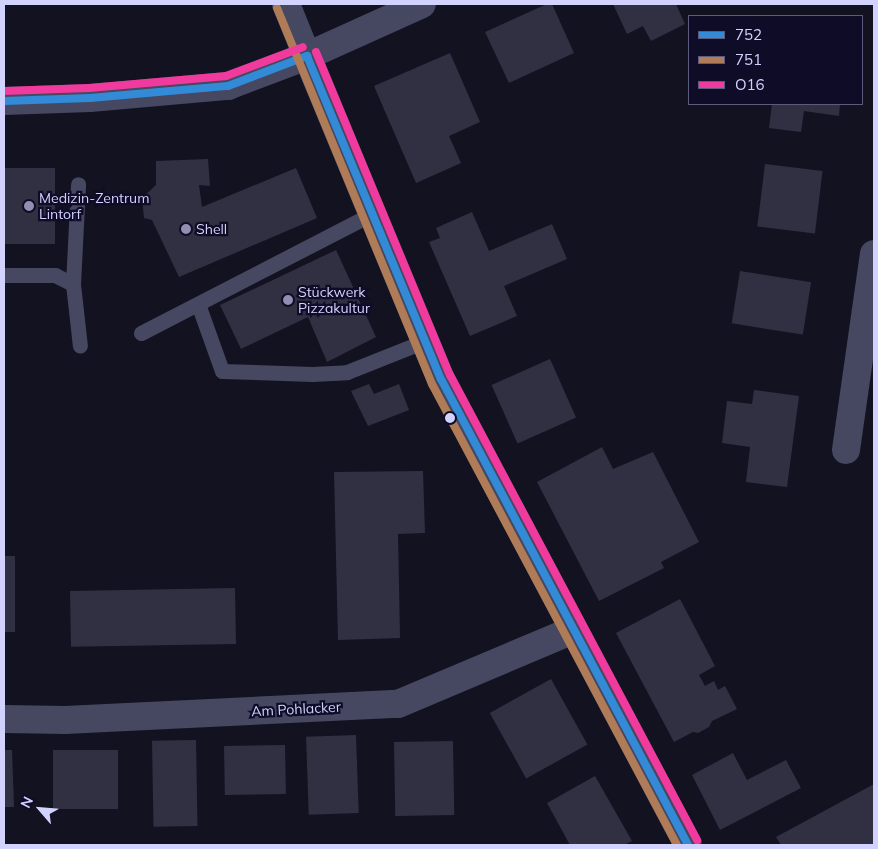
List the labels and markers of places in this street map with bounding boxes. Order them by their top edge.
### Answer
place label: Medizin-Zentrum Lintorf [39,190,149,222]
marker: Medizin-Zentrum Lintorf [23,200,35,212]
place label: Shell [196,221,227,237]
marker: Shell [180,223,192,235]
place label: Stückwerk Pizzakultur [298,284,370,316]
marker: Stückwerk Pizzakultur [282,294,294,306]
unlabelled marker [445,413,455,423]

